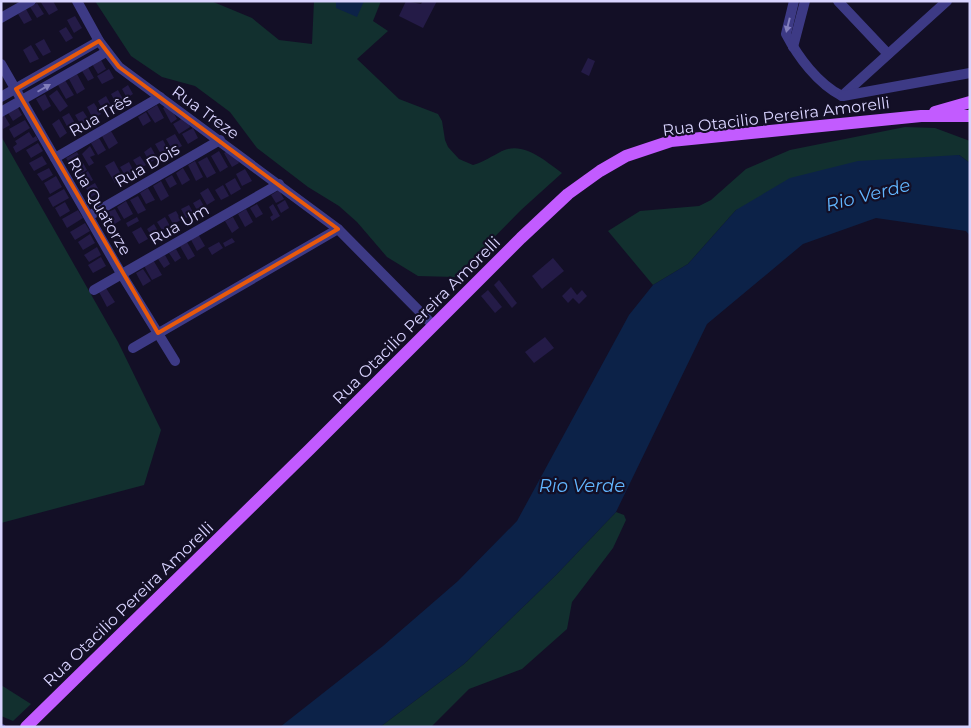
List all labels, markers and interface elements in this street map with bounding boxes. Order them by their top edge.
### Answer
one-way arrow [784,17,792,32]
street label: Rua Treze [168,82,243,143]
one-way arrow [36,84,51,92]
street label: Rua Três [66,90,135,141]
street label: Rua Otacilio Pereira Amorelli [661,93,891,140]
street label: Rua Dois [112,139,183,191]
street label: Rua Quatorze [64,154,135,259]
water label: Rio Verde [823,174,913,216]
street label: Rua Um [146,200,212,249]
street label: Rua Otacilio Pereira Amorelli [329,233,504,408]
water label: Rio Verde [539,475,625,497]
street label: Rua Otacilio Pereira Amorelli [39,518,217,691]

